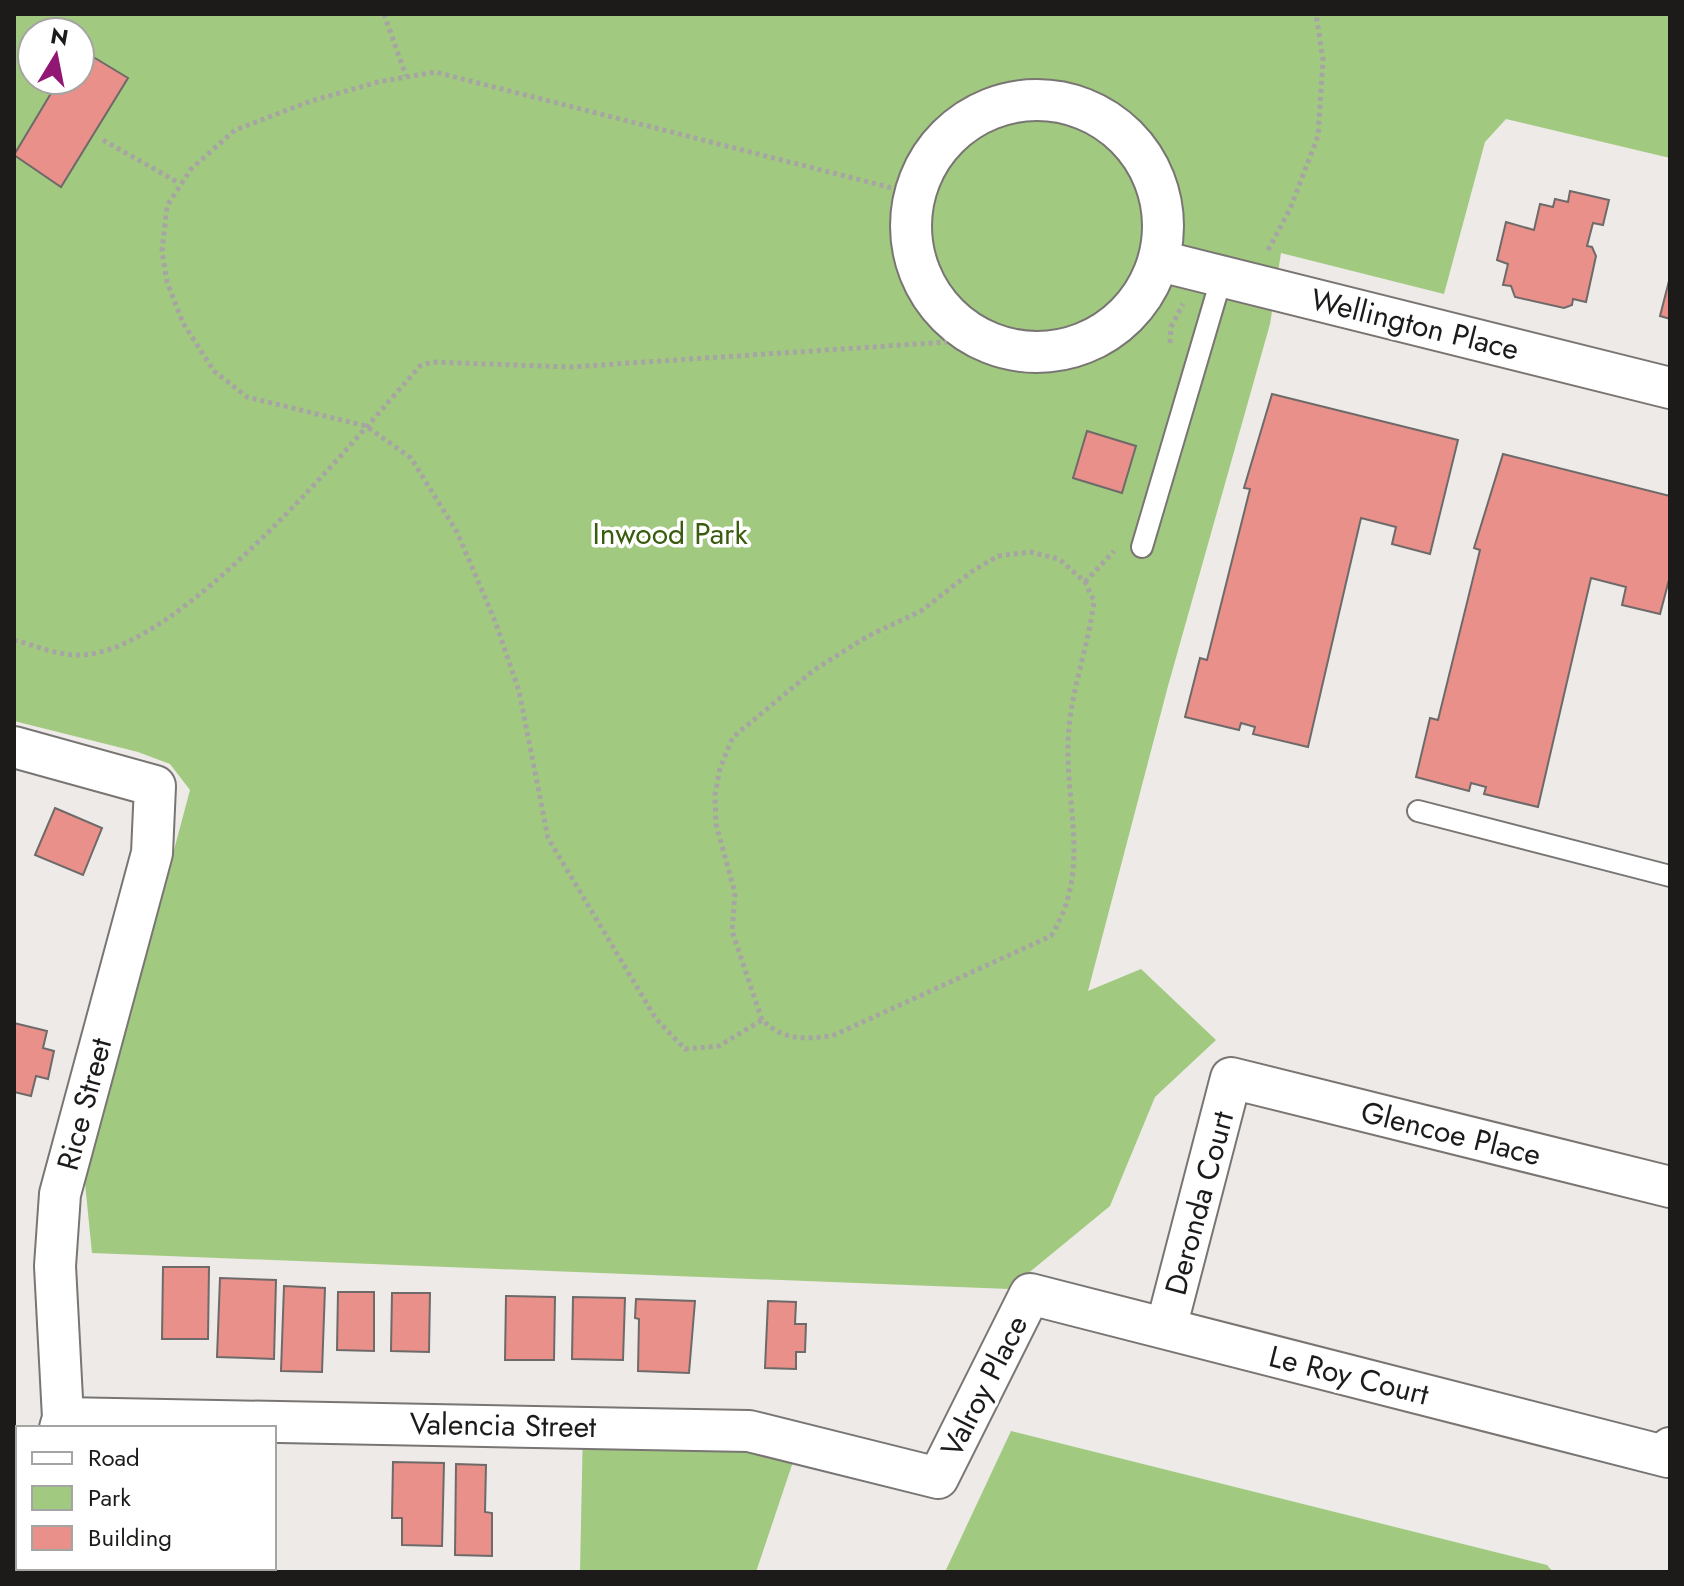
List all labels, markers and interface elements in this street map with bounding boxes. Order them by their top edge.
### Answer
north arrow [16,16,96,96]
text: N [48,19,71,54]
street label: Wellington Place [1306,277,1524,371]
park label: Inwood Park [592,512,748,555]
street label: Rice Street [46,1032,122,1175]
street label: Glencoe Place [1356,1090,1546,1176]
street label: Deronda Court [1154,1106,1244,1300]
street label: Valroy Place [930,1308,1038,1464]
street label: Le Roy Court [1265,1334,1434,1416]
street label: Valencia Street [409,1402,597,1448]
legend [16,1426,276,1570]
text: Road [88,1440,140,1475]
text: Park [88,1480,131,1515]
text: Building [88,1520,172,1555]

